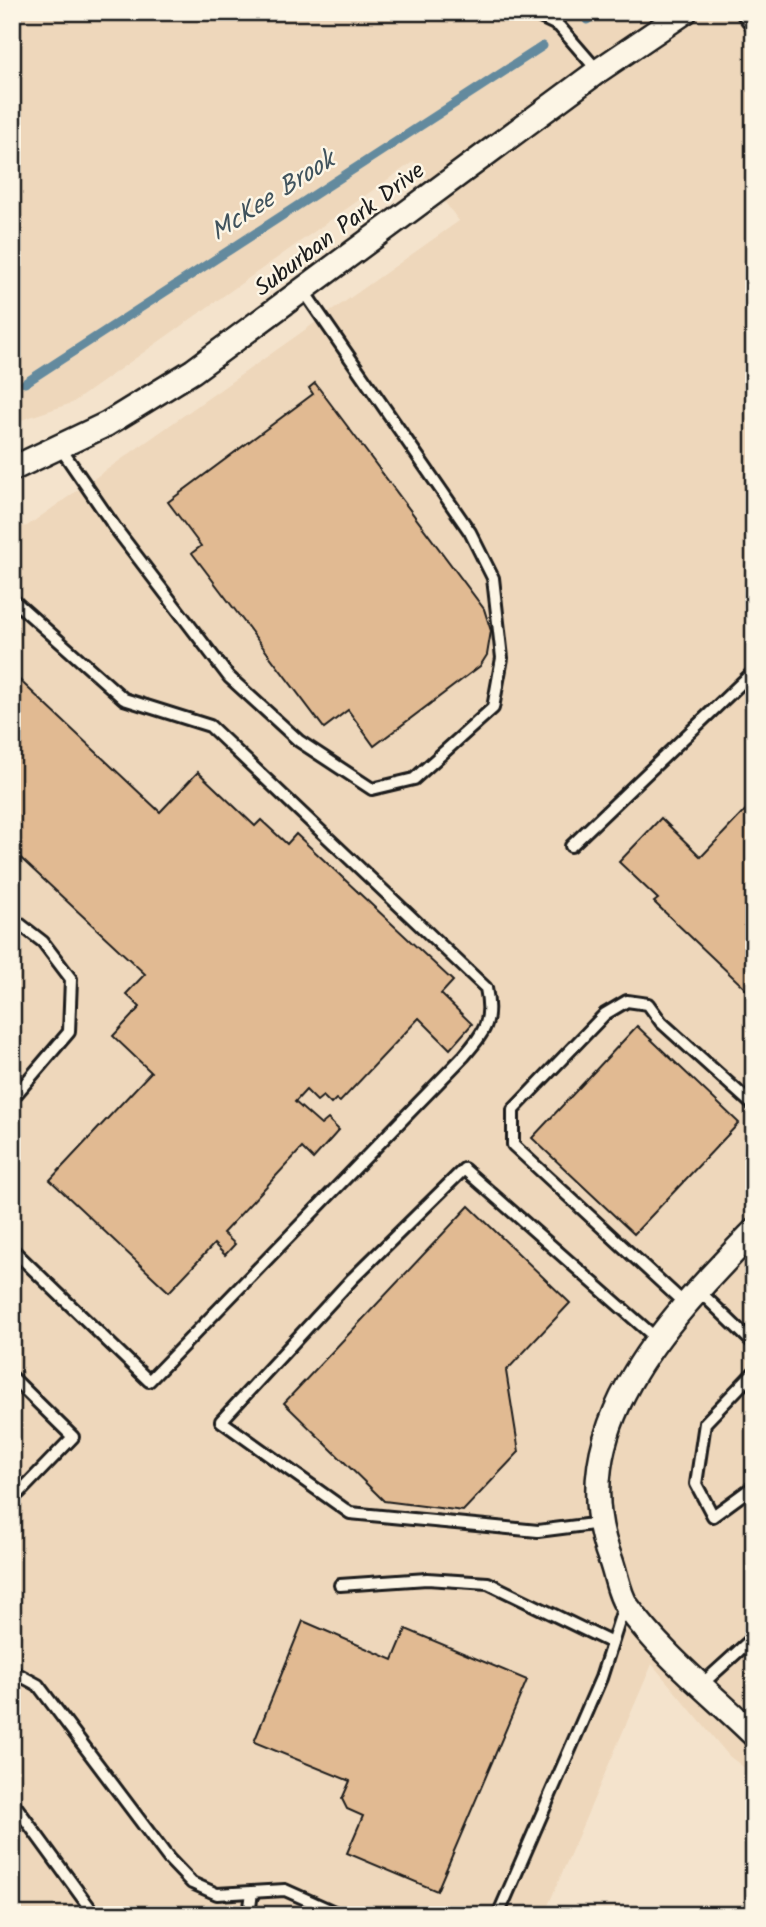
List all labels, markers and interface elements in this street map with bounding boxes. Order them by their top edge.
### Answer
water label: McKee Brook [202,139,347,253]
street label: Suburban Park Drive [246,152,434,308]

